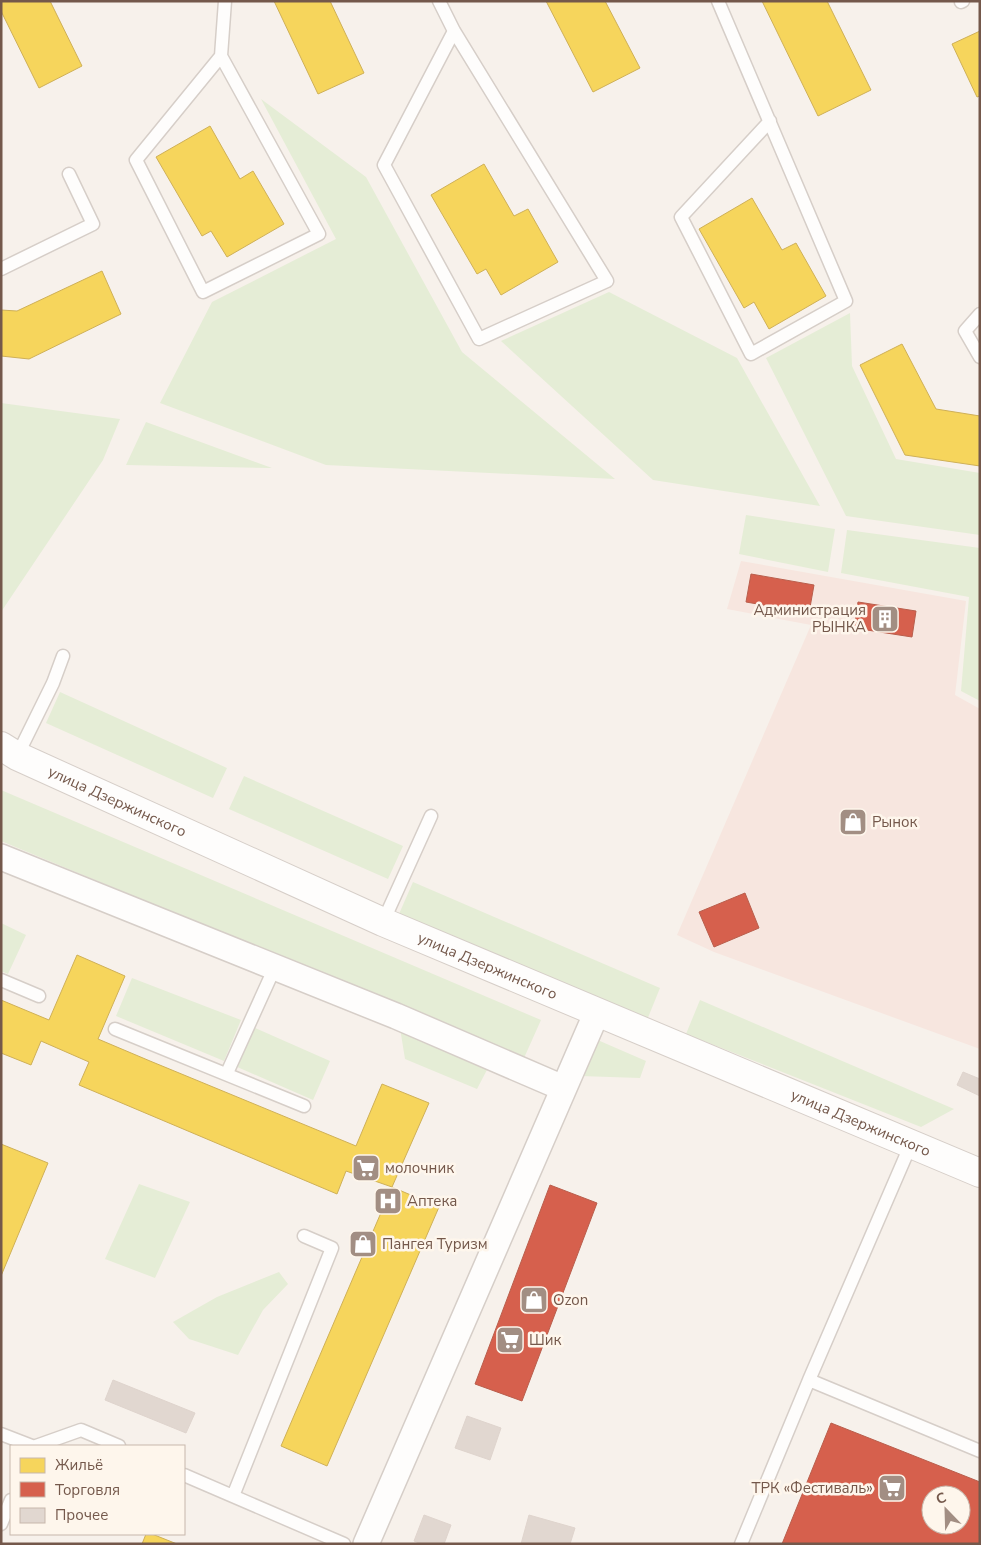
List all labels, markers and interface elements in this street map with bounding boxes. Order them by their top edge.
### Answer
place label: Администрация РЫНКА [753,600,866,637]
building icon: Администрация РЫНКА [870,604,900,634]
street label: улица Дзержинского [45,761,190,842]
shop icon: Рынок [838,807,868,837]
place label: Рынок [872,812,918,832]
street label: улица Дзержинского [414,928,560,1004]
street label: улица Дзержинского [788,1085,934,1161]
supermarket icon: молочник [351,1153,381,1183]
place label: молочник [385,1158,454,1178]
hospital icon: Аптека [373,1186,403,1216]
place label: Аптека [407,1191,457,1211]
shop icon: Пангея Туризм [348,1229,378,1259]
place label: Пангея Туризм [382,1234,488,1254]
shop icon: Ozon [519,1285,549,1315]
place label: Ozon [553,1290,588,1310]
supermarket icon: Шик [495,1325,525,1355]
place label: Шик [529,1330,562,1350]
legend [10,1445,185,1535]
text: Жильё [55,1455,103,1475]
supermarket icon: ТРК «Фестиваль» [877,1473,907,1503]
place label: ТРК «Фестиваль» [751,1478,873,1498]
text: Торговля [55,1480,120,1500]
north arrow [921,1485,971,1535]
text: С [933,1488,950,1509]
text: Прочее [55,1505,108,1525]

